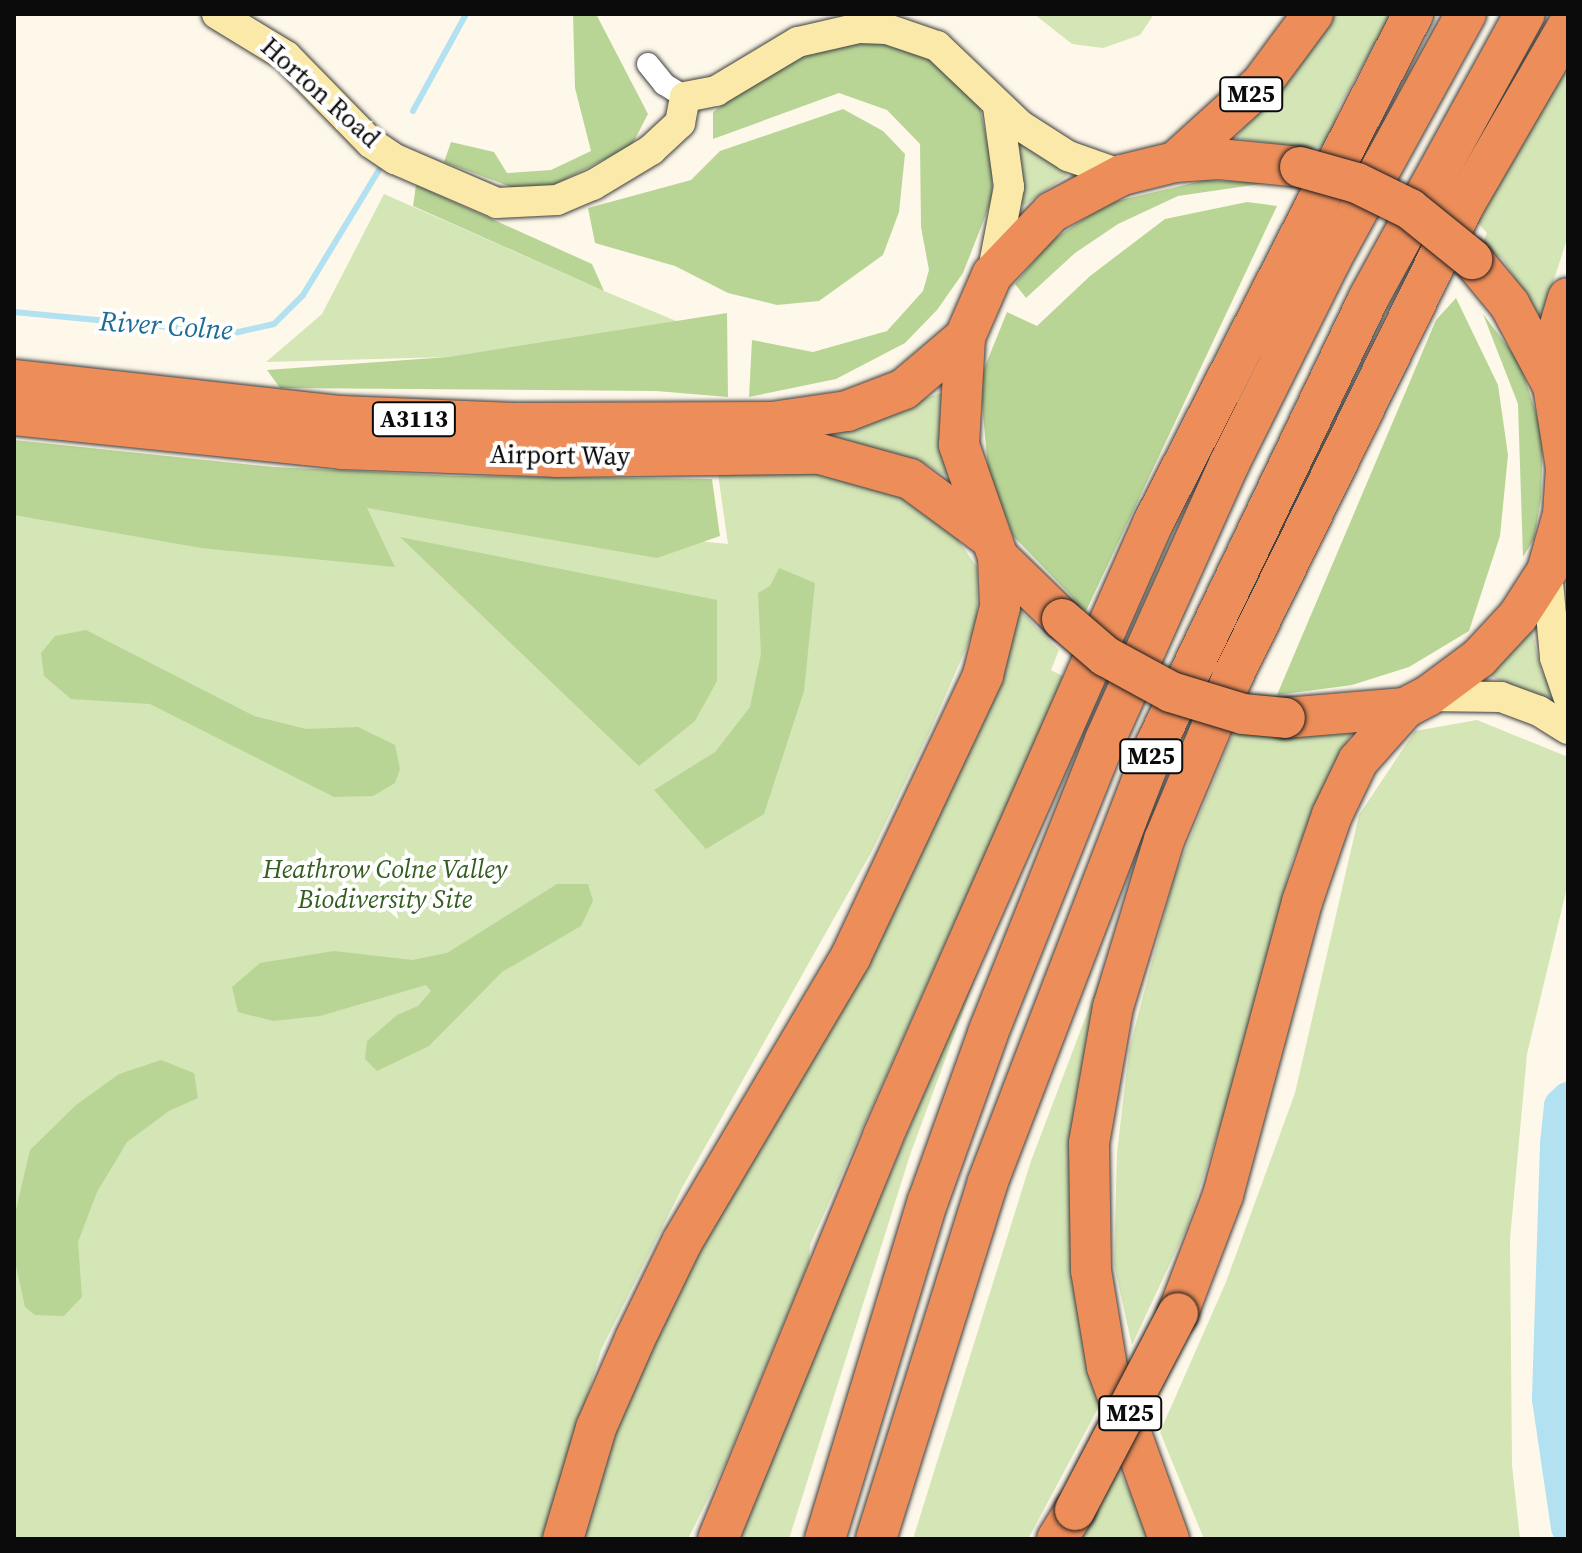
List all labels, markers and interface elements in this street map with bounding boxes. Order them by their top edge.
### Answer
street label: Horton Road [254,31,386,155]
road number: M25 [1219,74,1283,114]
water label: River Colne [98,304,234,346]
road number: A3113 [370,399,458,439]
street label: Airport Way [489,439,631,473]
road number: M25 [1119,736,1183,776]
park label: Heathrow Colne Valley Biodiversity Site [263,854,507,916]
road number: M25 [1098,1393,1162,1433]

